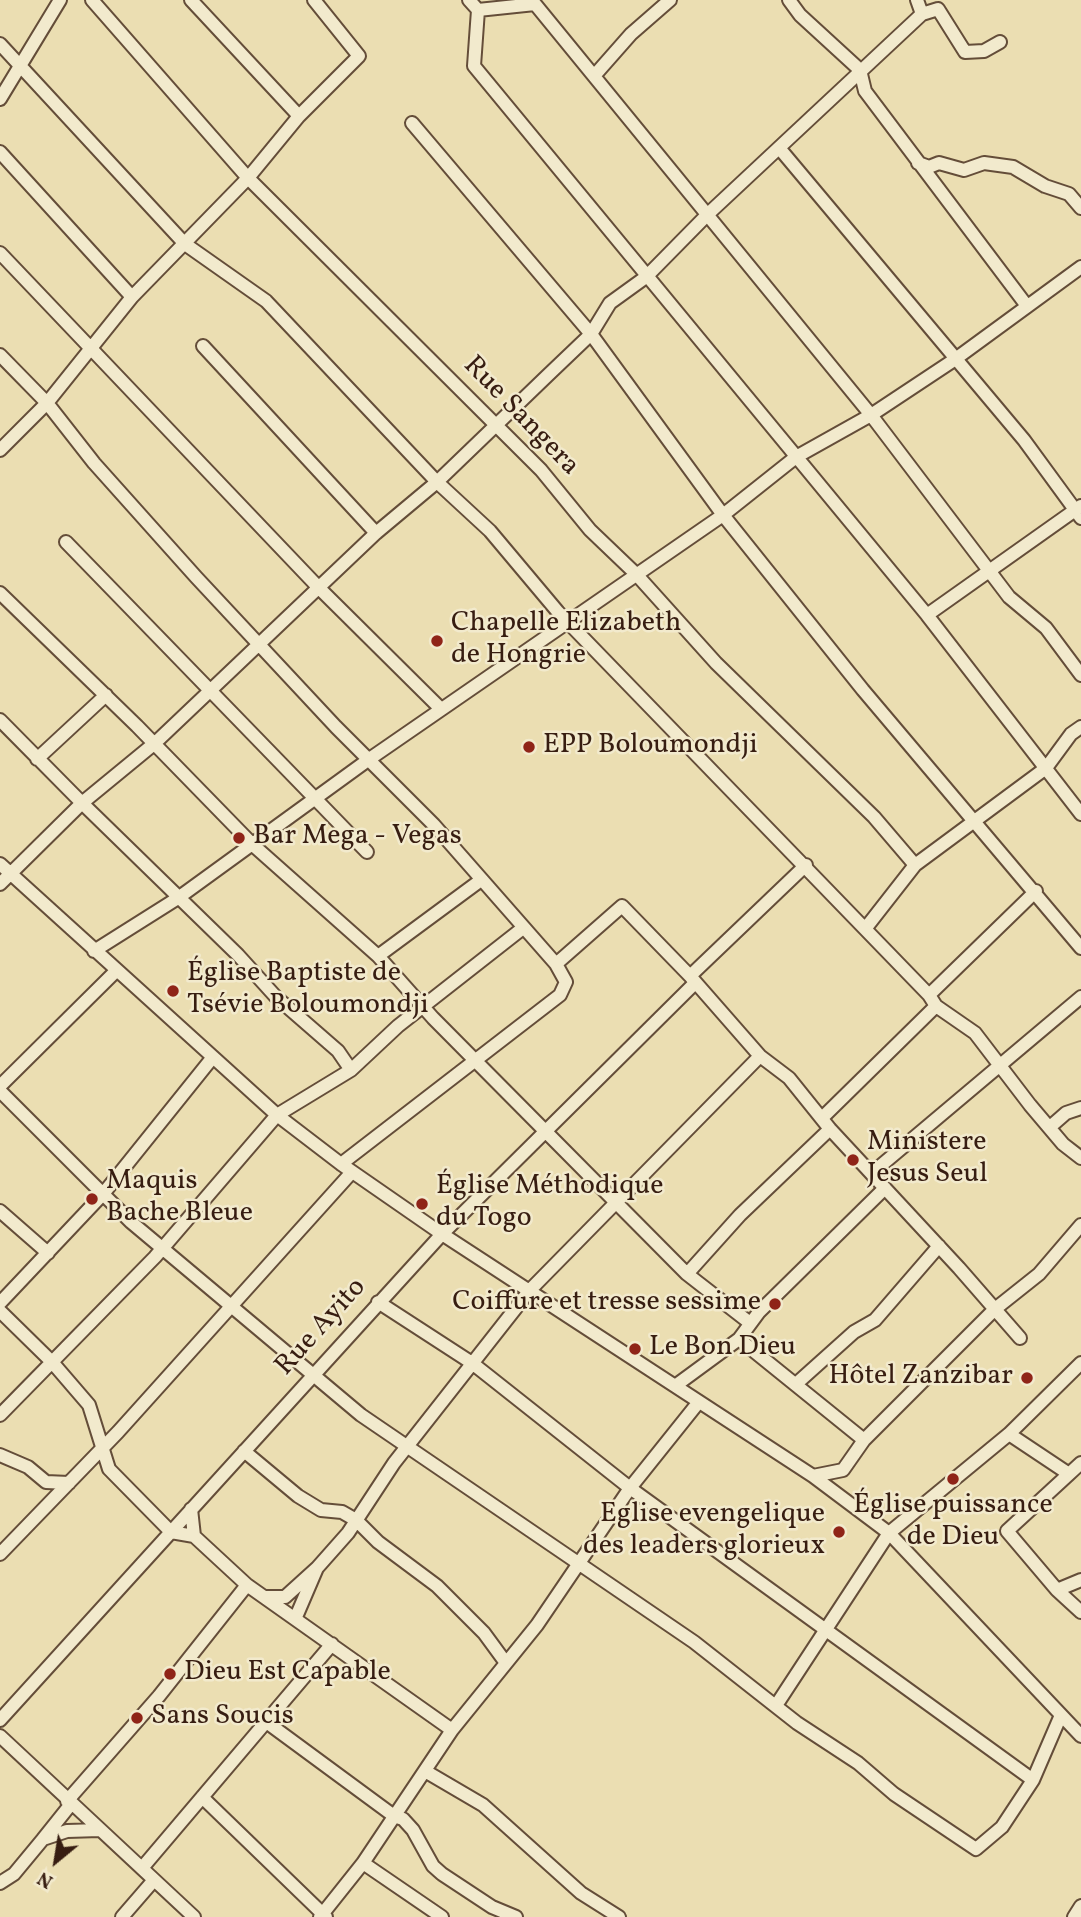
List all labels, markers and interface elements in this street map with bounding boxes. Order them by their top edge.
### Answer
street label: Rue Sangera [455,350,585,484]
place label: Chapelle Elizabeth de Hongrie [451,608,682,674]
marker: Chapelle Elizabeth de Hongrie [429,633,445,649]
place label: EPP Boloumondji [543,730,758,764]
marker: EPP Boloumondji [521,739,537,755]
place label: Bar Mega - Vegas [253,821,462,855]
marker: Bar Mega - Vegas [231,830,247,846]
place label: Église Baptiste de Tsévie Boloumondji [187,958,429,1024]
marker: Église Baptiste de Tsévie Boloumondji [165,983,181,999]
place label: Ministere Jesus Seul [867,1127,988,1193]
marker: Ministere Jesus Seul [845,1152,861,1168]
place label: Maquis Bache Bleue [106,1166,253,1232]
place label: Église Méthodique du Togo [436,1171,664,1237]
marker: Maquis Bache Bleue [84,1191,100,1207]
marker: Église Méthodique du Togo [414,1196,430,1212]
street label: Rue Ayito [269,1272,375,1384]
place label: Coiffure et tresse sessime [452,1287,761,1321]
marker: Coiffure et tresse sessime [767,1296,783,1312]
place label: Le Bon Dieu [649,1332,796,1366]
marker: Le Bon Dieu [627,1341,643,1357]
place label: Hôtel Zanzibar [828,1361,1013,1395]
marker: Hôtel Zanzibar [1019,1370,1035,1386]
marker: Église puissance de Dieu [945,1471,961,1487]
place label: Église puissance de Dieu [853,1490,1053,1556]
place label: Eglise evengelique des leaders glorieux [583,1499,825,1565]
marker: Eglise evengelique des leaders glorieux [831,1524,847,1540]
place label: Dieu Est Capable [184,1657,391,1691]
marker: Dieu Est Capable [162,1666,178,1682]
place label: Sans Soucis [151,1701,294,1735]
marker: Sans Soucis [129,1710,145,1726]
north arrow [21,1826,91,1896]
text: N [33,1864,58,1894]

